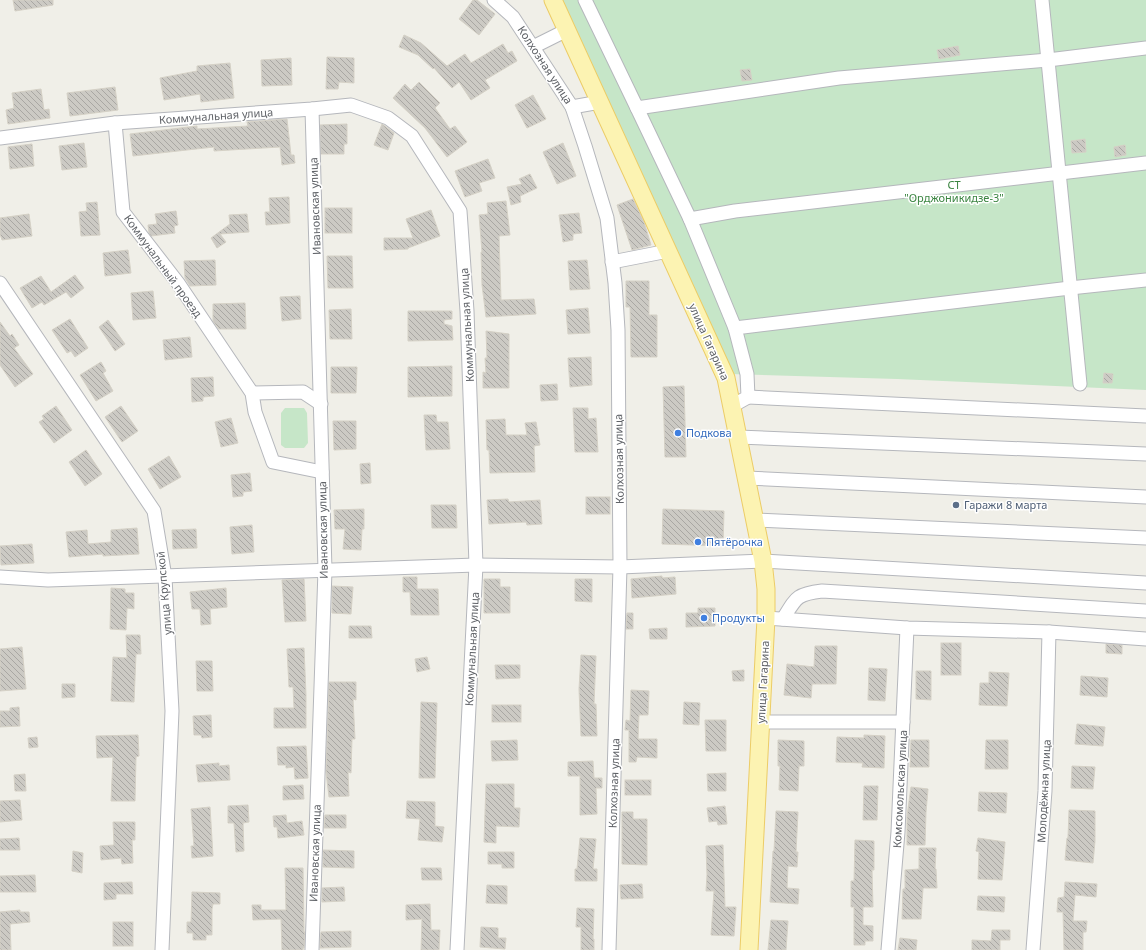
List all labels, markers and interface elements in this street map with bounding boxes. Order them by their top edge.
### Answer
street label: Колхозная улица [515,23,576,107]
street label: Коммунальная улица [158,104,273,127]
street label: Ивановская улица [305,157,324,255]
park label: СТ "Орджоникидзе-3" [904,177,1004,205]
street label: Коммунальный проезд [121,211,206,320]
street label: Коммунальная улица [456,268,477,382]
street label: улица Гагарина [686,301,733,383]
street label: Колхозная улица [610,414,627,504]
place label: Подкова [686,425,732,440]
marker: Подкова [673,428,683,438]
street label: Ивановская улица [314,481,331,579]
place label: Гаражи 8 марта [964,497,1047,512]
marker: Гаражи 8 марта [951,500,961,510]
place label: Пятёрочка [706,534,763,549]
marker: Пятёрочка [693,537,703,547]
street label: улица Крупской [152,551,175,636]
street label: Коммунальная улица [461,592,482,706]
place label: Продукты [712,610,765,625]
marker: Продукты [699,613,709,623]
street label: улица Гагарина [753,640,772,724]
street label: Комсомольская улица [889,729,910,849]
street label: Колхозная улица [604,738,623,828]
street label: Молодёжная улица [1033,739,1054,843]
street label: Ивановская улица [305,804,324,902]

